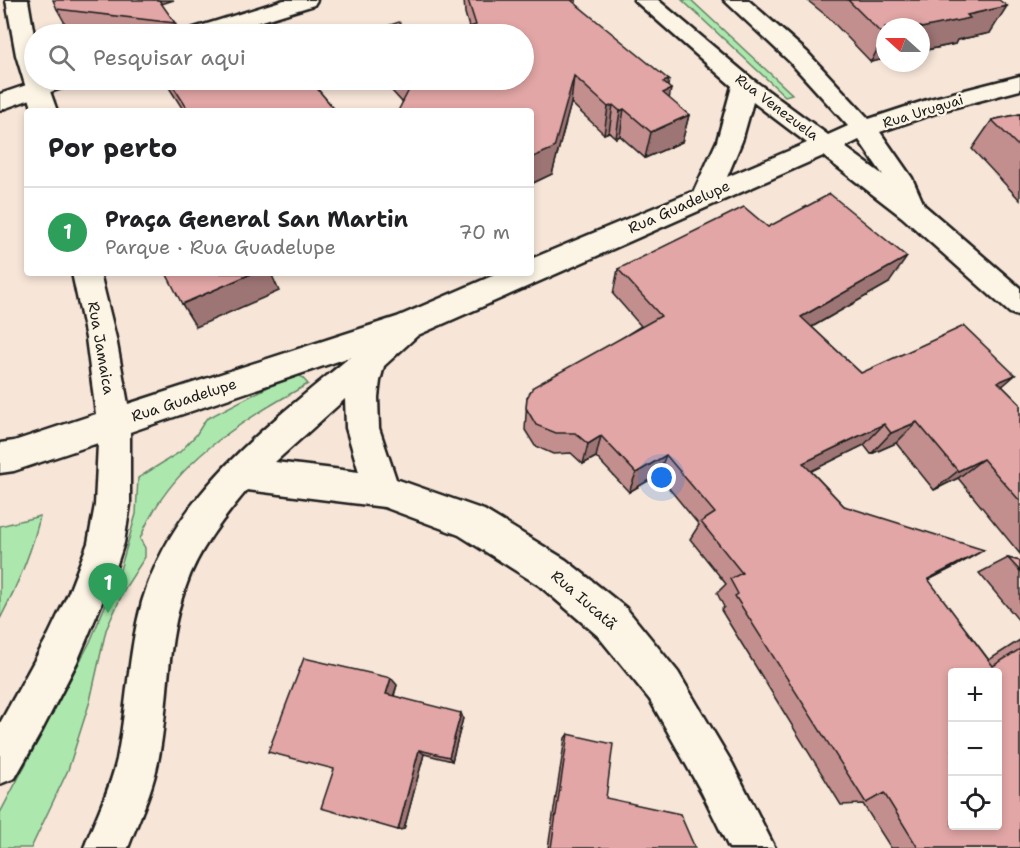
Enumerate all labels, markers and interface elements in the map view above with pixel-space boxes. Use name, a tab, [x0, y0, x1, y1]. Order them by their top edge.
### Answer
north arrow	[876, 18, 930, 72]
search box	[24, 24, 534, 90]
icon: search	[45, 41, 78, 74]
text: Pesquisar aqui	[93, 43, 246, 72]
street label: Rua Venezuela	[732, 70, 822, 144]
street label: Rua Uruguai	[881, 90, 965, 132]
text: Por perto	[48, 130, 177, 165]
street label: Rua Guadelupe	[625, 176, 733, 238]
text: Praça General San Martin	[105, 205, 408, 234]
text: 1	[63, 219, 72, 245]
text: 70 m	[458, 219, 510, 245]
text: Parque · Rua Guadelupe	[105, 234, 336, 260]
street label: Rua Jamaica	[83, 300, 119, 397]
street label: Rua Guadelupe	[129, 374, 239, 426]
your location	[647, 463, 676, 492]
pin: 1	[88, 564, 128, 613]
street label: Rua Iucatã	[547, 566, 622, 635]
map controls	[948, 668, 1002, 830]
button: +	[948, 668, 1002, 722]
button: −	[948, 722, 1002, 776]
button: locate	[948, 776, 1002, 830]

